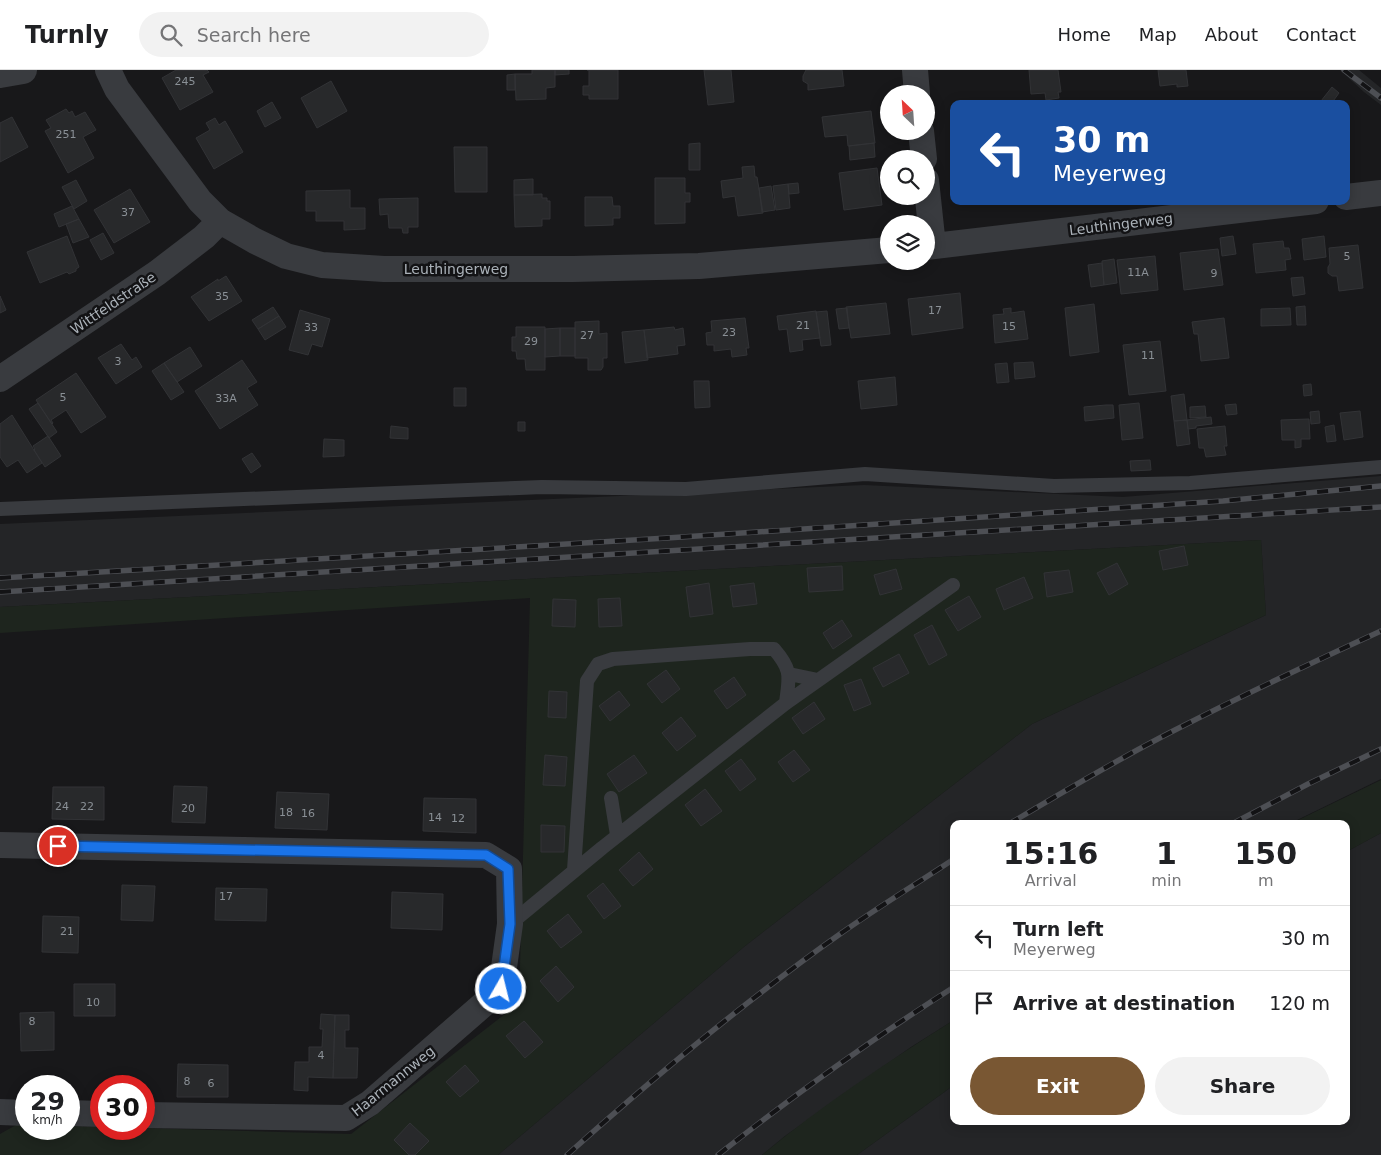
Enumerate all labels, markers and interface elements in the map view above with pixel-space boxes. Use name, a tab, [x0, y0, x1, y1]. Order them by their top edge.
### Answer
search box	[139, 12, 489, 57]
text: Turnly	[25, 21, 109, 49]
icon: search	[157, 21, 185, 49]
text: Search here	[197, 24, 311, 46]
text: Home	[1058, 24, 1111, 45]
text: Map	[1139, 24, 1177, 45]
text: About	[1205, 24, 1258, 45]
text: Contact	[1286, 24, 1356, 45]
house number: 245	[175, 75, 196, 88]
north arrow	[880, 85, 935, 140]
map controls	[880, 85, 935, 270]
icon: left	[970, 120, 1035, 185]
text: 30 m	[1053, 120, 1150, 160]
house number: 251	[56, 128, 77, 141]
button: search	[880, 150, 935, 205]
text: Meyerweg	[1053, 161, 1167, 186]
house number: 37	[121, 206, 135, 219]
street label: Leuthingerweg	[1068, 210, 1174, 238]
button: layers	[880, 215, 935, 270]
house number: 5	[1344, 250, 1351, 263]
street label: Leuthingerweg	[404, 261, 508, 277]
house number: 11A	[1127, 266, 1149, 279]
house number: 9	[1211, 267, 1218, 280]
street label: Wittfeldstraße	[67, 269, 159, 337]
house number: 35	[215, 290, 229, 303]
house number: 17	[928, 304, 942, 317]
house number: 21	[796, 319, 810, 332]
house number: 15	[1002, 320, 1016, 333]
house number: 33	[304, 321, 318, 334]
house number: 23	[722, 326, 736, 339]
house number: 27	[580, 329, 594, 342]
house number: 29	[524, 335, 538, 348]
house number: 11	[1141, 349, 1155, 362]
house number: 3	[115, 355, 122, 368]
house number: 5	[60, 391, 67, 404]
house number: 33A	[215, 392, 237, 405]
house number: 24	[55, 800, 69, 813]
house number: 22	[80, 800, 94, 813]
house number: 20	[181, 802, 195, 815]
house number: 18	[279, 806, 293, 819]
house number: 16	[301, 807, 315, 820]
house number: 14	[428, 811, 442, 824]
house number: 12	[451, 812, 465, 825]
pin	[37, 825, 79, 867]
icon: arrive	[44, 832, 72, 860]
text: 15:16	[1003, 836, 1098, 871]
text: 1	[1156, 836, 1177, 871]
text: 150	[1234, 836, 1297, 871]
text: Arrival	[1025, 871, 1077, 890]
text: min	[1151, 871, 1182, 890]
text: m	[1258, 871, 1274, 890]
house number: 17	[219, 890, 233, 903]
text: Turn left	[1013, 918, 1104, 940]
icon: left	[970, 924, 998, 952]
house number: 21	[60, 925, 74, 938]
text: 30 m	[1281, 927, 1330, 949]
text: Meyerweg	[1013, 940, 1096, 959]
position arrow	[474, 962, 526, 1014]
icon: arrive	[970, 989, 998, 1017]
text: Arrive at destination	[1013, 992, 1235, 1014]
text: 120 m	[1269, 992, 1330, 1014]
house number: 10	[86, 996, 100, 1009]
house number: 8	[29, 1015, 36, 1028]
street label: Haarmannweg	[348, 1043, 438, 1119]
house number: 4	[318, 1049, 325, 1062]
button: Exit	[970, 1057, 1145, 1115]
button: Share	[1155, 1057, 1330, 1115]
speed limit sign: 30	[90, 1075, 155, 1140]
house number: 8	[184, 1075, 191, 1088]
house number: 6	[208, 1077, 215, 1090]
text: 29	[30, 1087, 65, 1116]
text: km/h	[32, 1113, 63, 1127]

